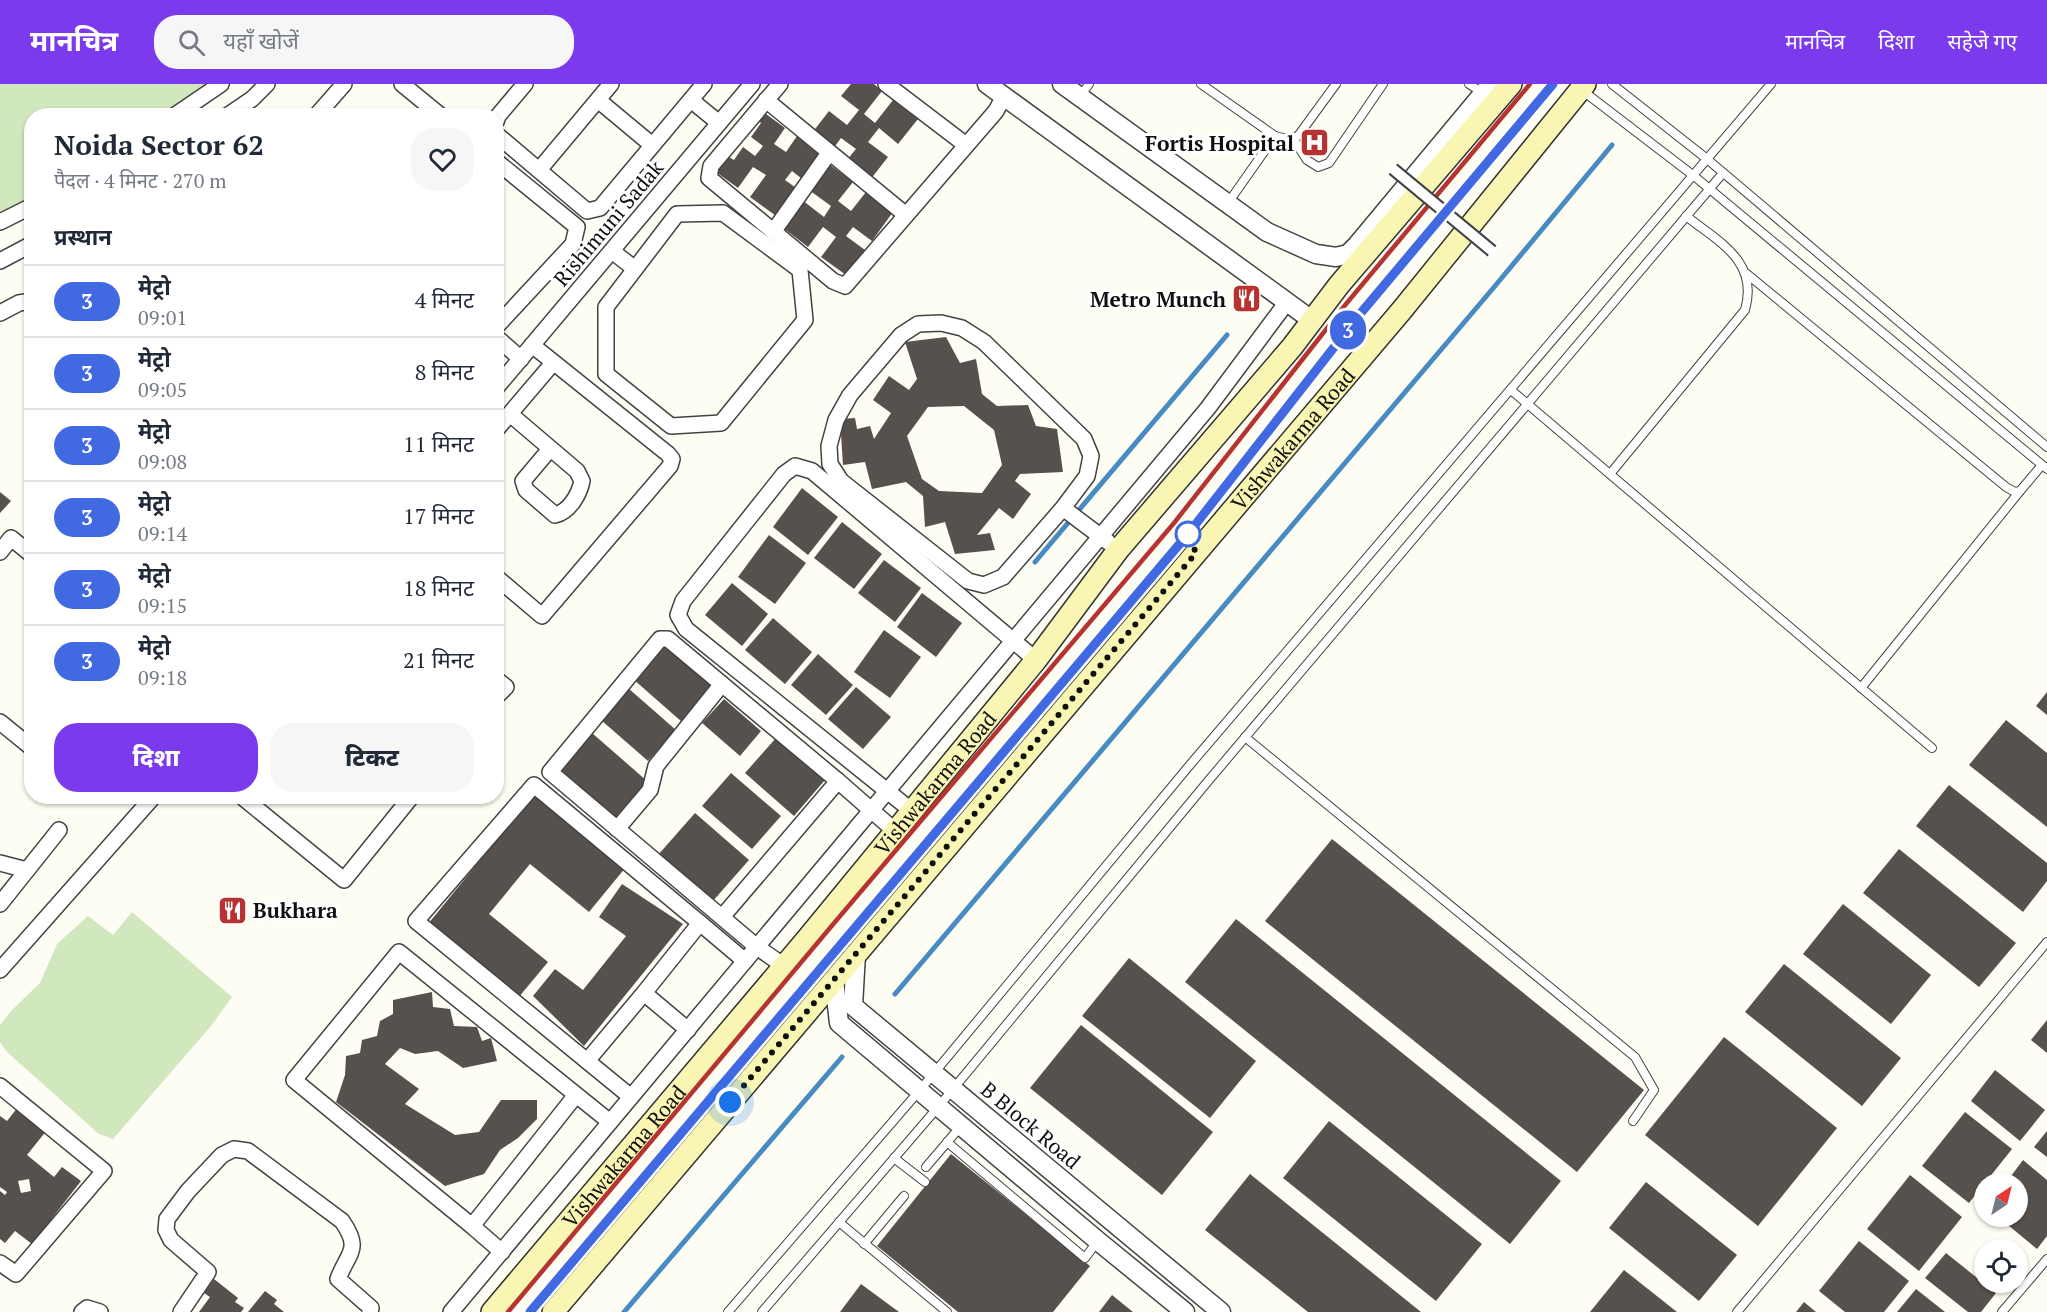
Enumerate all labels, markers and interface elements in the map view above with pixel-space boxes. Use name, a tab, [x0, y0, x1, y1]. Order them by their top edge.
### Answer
search box	[154, 15, 574, 69]
text: मानचित्र	[30, 22, 118, 59]
icon: search	[175, 26, 208, 59]
text: यहाँ खोजें	[223, 26, 299, 55]
text: मानचित्र	[1785, 27, 1845, 55]
text: दिशा	[1878, 27, 1915, 55]
text: सहेजे गए	[1948, 27, 2017, 55]
text: Noida Sector 62	[54, 126, 264, 163]
hospital icon: Fortis Hospital	[1299, 127, 1331, 159]
button: heart	[411, 128, 474, 191]
place label: Fortis Hospital	[1145, 129, 1294, 157]
street label: Rishimuni Sadak	[547, 154, 669, 292]
text: पैदल · 4 मिनट · 270 m	[54, 167, 227, 194]
text: प्रस्थान	[54, 222, 112, 251]
text: मेट्रो	[138, 272, 171, 301]
restaurant icon: Metro Munch	[1231, 283, 1263, 315]
text: 4 मिनट	[415, 285, 474, 314]
place label: Metro Munch	[1090, 285, 1227, 313]
text: 3	[81, 287, 93, 315]
text: 09:01	[138, 304, 187, 331]
line badge: 3	[1328, 310, 1368, 350]
text: 3	[1342, 316, 1354, 344]
text: मेट्रो	[138, 344, 171, 373]
text: 8 मिनट	[415, 357, 474, 386]
text: 3	[81, 359, 93, 387]
street label: Vishwakarma Road	[1224, 362, 1361, 516]
text: 09:05	[138, 376, 187, 403]
text: मेट्रो	[138, 416, 171, 445]
text: 11 मिनट	[403, 429, 474, 458]
text: 3	[81, 431, 93, 459]
text: 09:08	[138, 448, 187, 475]
text: मेट्रो	[138, 488, 171, 517]
text: 17 मिनट	[403, 501, 474, 530]
text: 3	[81, 503, 93, 531]
text: 09:14	[138, 520, 187, 547]
unlabelled marker	[1175, 521, 1201, 547]
text: मेट्रो	[138, 560, 171, 589]
text: 18 मिनट	[403, 573, 474, 602]
text: 3	[81, 575, 93, 603]
text: 09:15	[138, 592, 187, 619]
text: मेट्रो	[138, 632, 171, 661]
text: 21 मिनट	[403, 645, 474, 674]
text: 3	[81, 647, 93, 675]
text: 09:18	[138, 664, 187, 691]
street label: Vishwakarma Road	[868, 705, 1003, 861]
button: दिशा	[54, 723, 258, 792]
button: टिकट	[270, 723, 474, 792]
restaurant icon: Bukhara	[216, 894, 248, 926]
place label: Bukhara	[253, 896, 338, 924]
street label: B Block Road	[975, 1075, 1087, 1175]
street label: Vishwakarma Road	[555, 1079, 692, 1233]
your location	[715, 1087, 745, 1117]
north arrow	[1974, 1173, 2028, 1227]
map controls	[1974, 1173, 2028, 1293]
button: locate	[1974, 1239, 2028, 1293]

